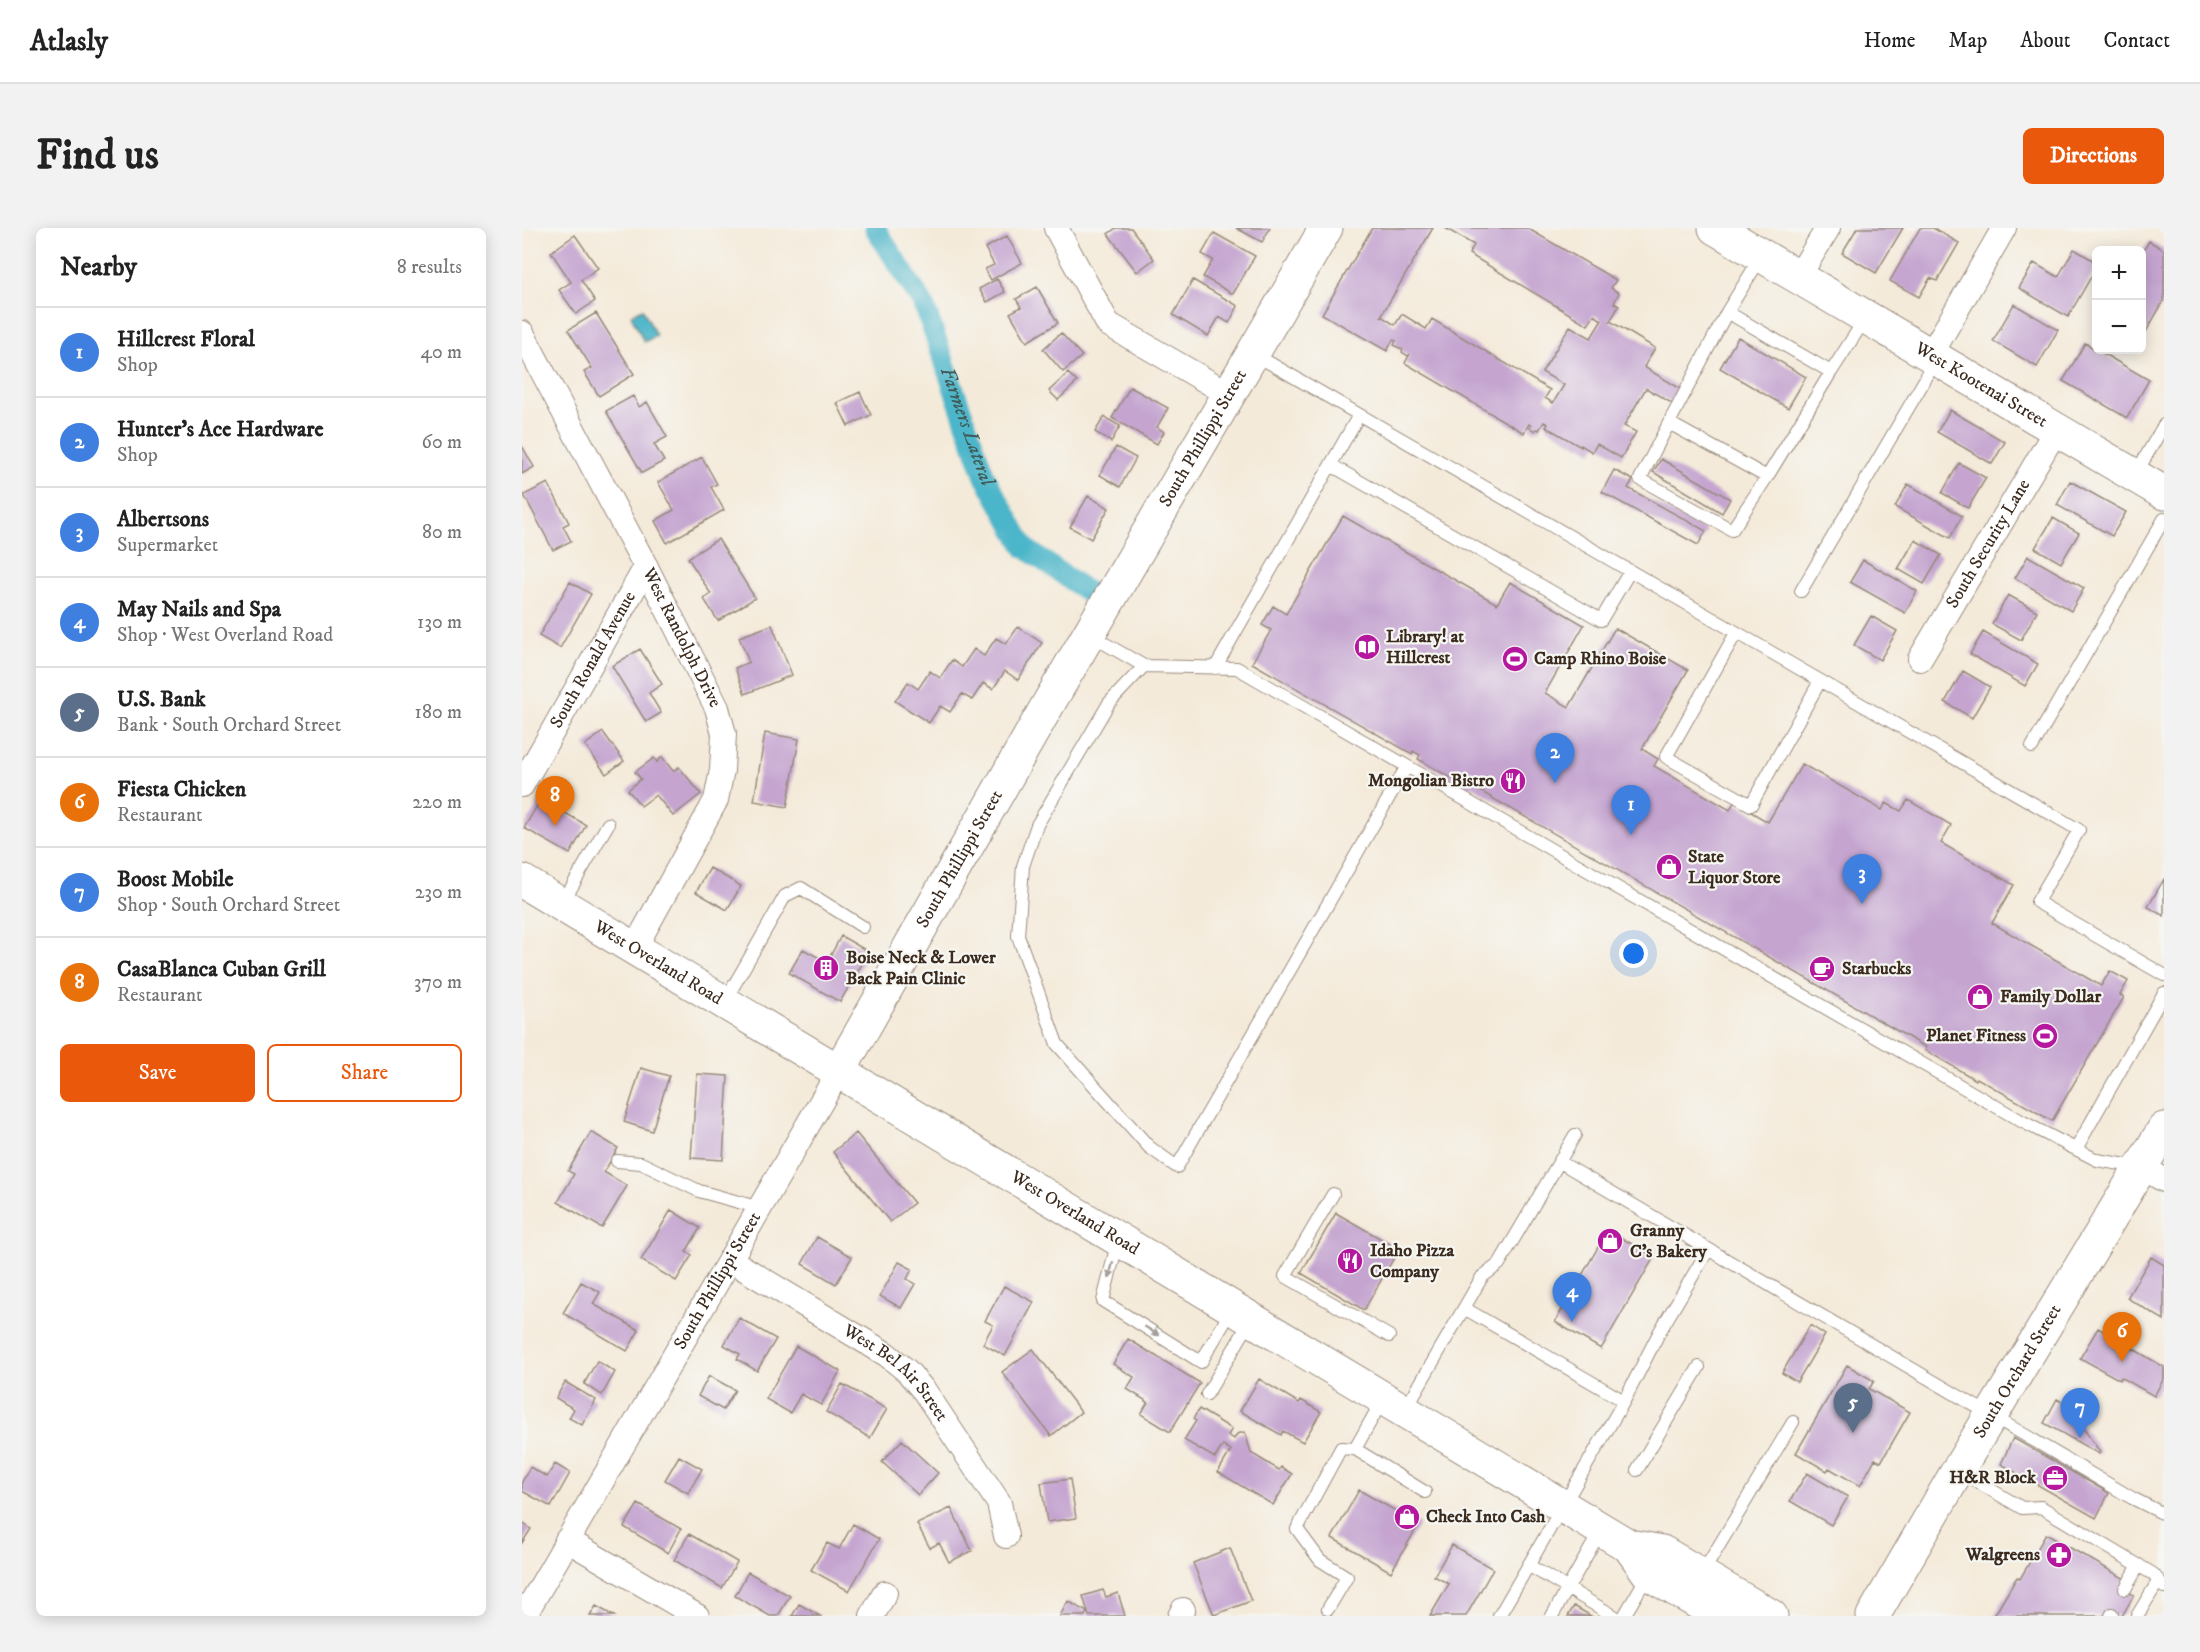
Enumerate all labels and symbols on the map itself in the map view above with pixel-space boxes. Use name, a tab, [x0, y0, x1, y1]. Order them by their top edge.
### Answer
street label: West Kootenai Street	[1910, 337, 2052, 433]
water label: Farmers Lateral	[934, 364, 1001, 492]
street label: South Phillippi Street	[1155, 366, 1252, 511]
street label: South Security Lane	[1942, 475, 2035, 612]
street label: West Randolph Drive	[637, 563, 726, 711]
street label: South Ronald Avenue	[546, 587, 641, 732]
place label: Library! at Hillcrest	[1386, 626, 1464, 669]
library icon: Library! at Hillcrest	[1352, 632, 1382, 662]
sports icon: Camp Rhino Boise	[1500, 644, 1530, 674]
place label: Camp Rhino Boise	[1534, 648, 1667, 670]
pin: 2	[1536, 734, 1574, 783]
restaurant icon: Mongolian Bistro	[1498, 766, 1528, 796]
place label: Mongolian Bistro	[1368, 770, 1494, 792]
pin: 8	[536, 776, 574, 826]
street label: South Phillippi Street	[912, 786, 1008, 932]
pin: 1	[1612, 786, 1650, 835]
place label: State Liquor Store	[1688, 846, 1781, 889]
shop icon: State Liquor Store	[1654, 852, 1684, 882]
pin: 3	[1842, 854, 1882, 904]
street label: West Overland Road	[589, 915, 727, 1010]
your location	[1619, 939, 1648, 968]
place label: Boise Neck & Lower Back Pain Clinic	[846, 947, 996, 990]
building icon: Boise Neck & Lower Back Pain Clinic	[811, 953, 841, 983]
cafe icon: Starbucks	[1807, 954, 1837, 984]
place label: Starbucks	[1842, 958, 1911, 980]
shop icon: Family Dollar	[1965, 982, 1995, 1012]
place label: Family Dollar	[2000, 986, 2101, 1008]
sports icon: Planet Fitness	[2030, 1021, 2060, 1051]
place label: Planet Fitness	[1926, 1025, 2026, 1047]
street label: West Overland Road	[1006, 1166, 1143, 1260]
street label: South Phillippi Street	[669, 1208, 766, 1354]
place label: Granny C's Bakery	[1630, 1220, 1707, 1263]
shop icon: Granny C's Bakery	[1595, 1226, 1625, 1256]
place label: Idaho Pizza Company	[1370, 1240, 1455, 1283]
restaurant icon: Idaho Pizza Company	[1335, 1246, 1365, 1276]
one-way arrow	[1105, 1261, 1115, 1279]
pin: 4	[1552, 1272, 1592, 1322]
street label: South Orchard Street	[1969, 1300, 2066, 1442]
pin: 6	[2102, 1312, 2142, 1362]
street label: West Bel Air Street	[838, 1319, 953, 1426]
one-way arrow	[1144, 1326, 1160, 1337]
pin: 5	[1834, 1384, 1872, 1433]
pin: 7	[2060, 1388, 2100, 1438]
office icon: H&R Block	[2040, 1463, 2070, 1493]
place label: H&R Block	[1949, 1467, 2037, 1489]
shop icon: Check Into Cash	[1392, 1502, 1422, 1532]
place label: Check Into Cash	[1426, 1506, 1546, 1528]
pharmacy icon: Walgreens	[2044, 1540, 2074, 1570]
place label: Walgreens	[1965, 1544, 2040, 1566]

